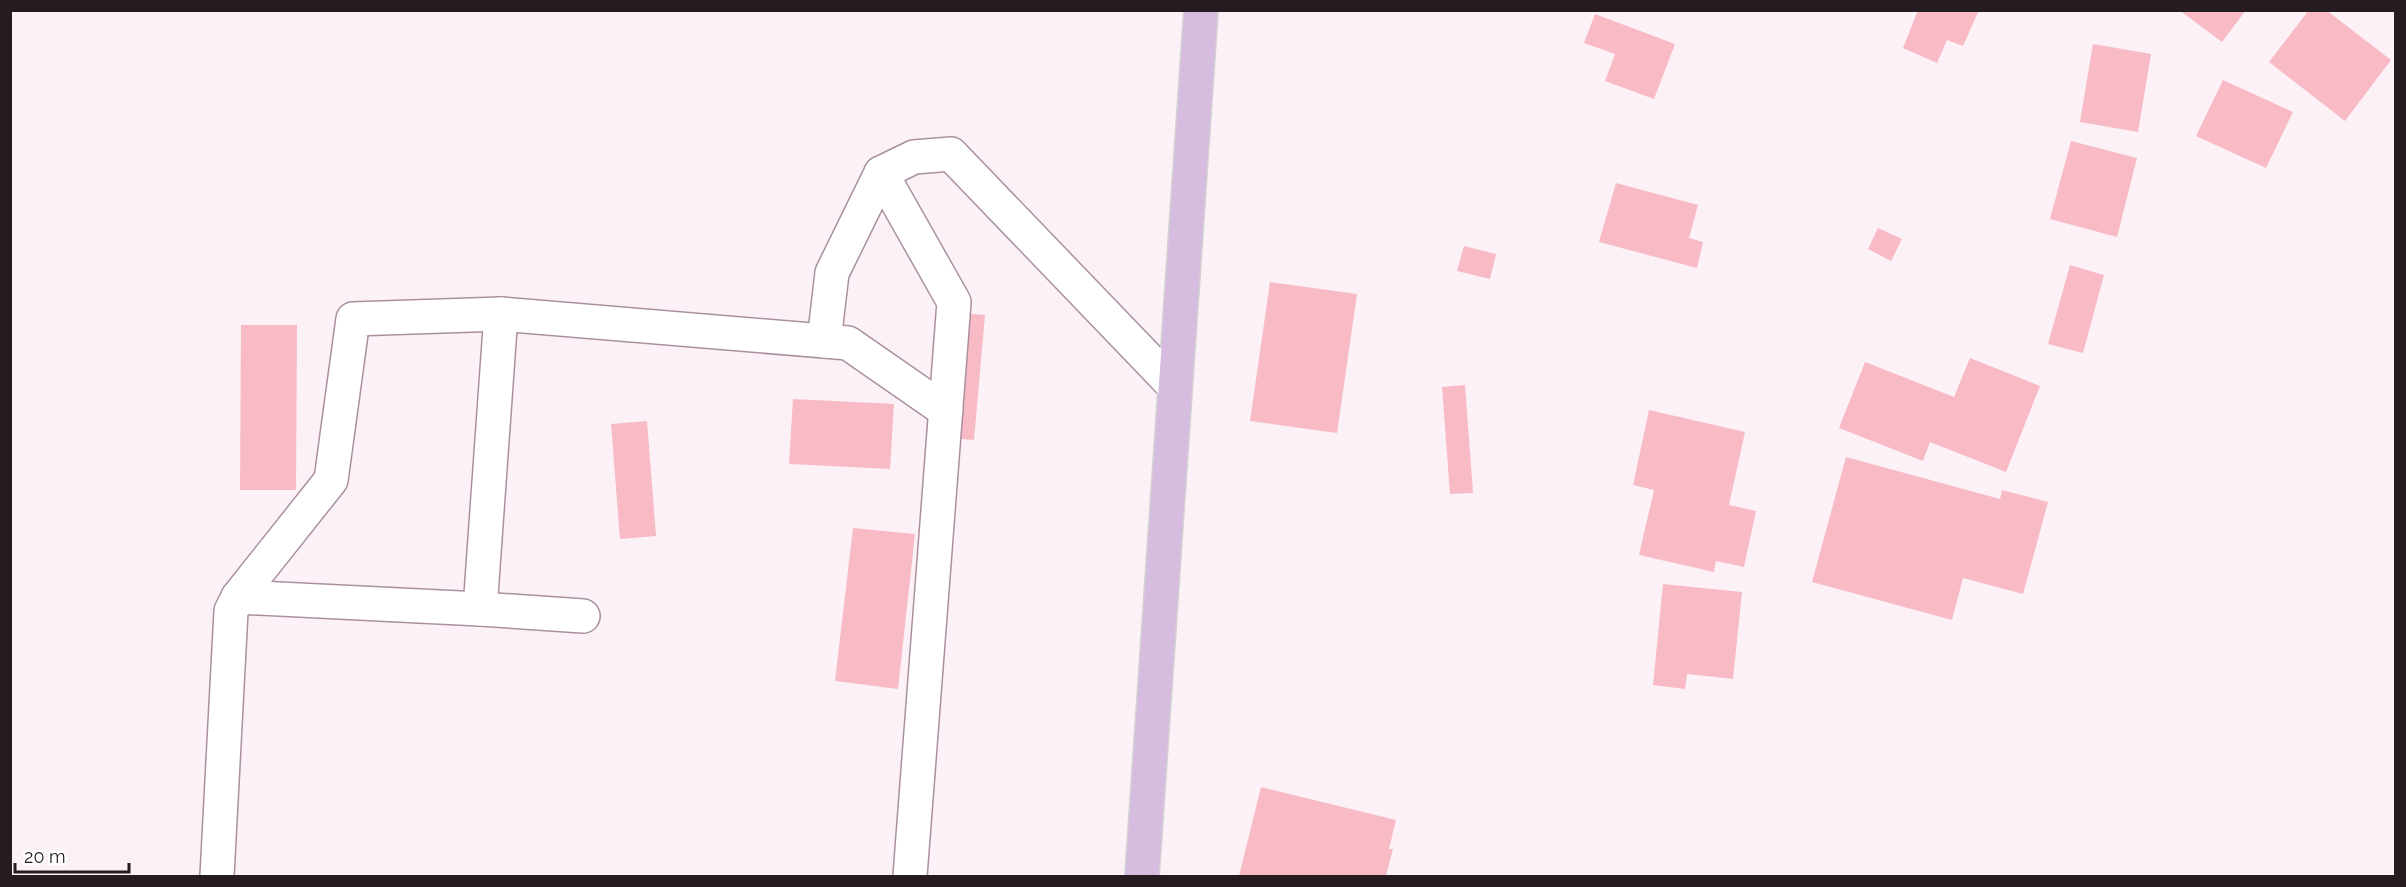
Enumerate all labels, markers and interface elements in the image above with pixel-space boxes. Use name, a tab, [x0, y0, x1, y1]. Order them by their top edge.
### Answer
scale bar	[15, 836, 129, 874]
text: 20 m	[24, 846, 66, 867]

